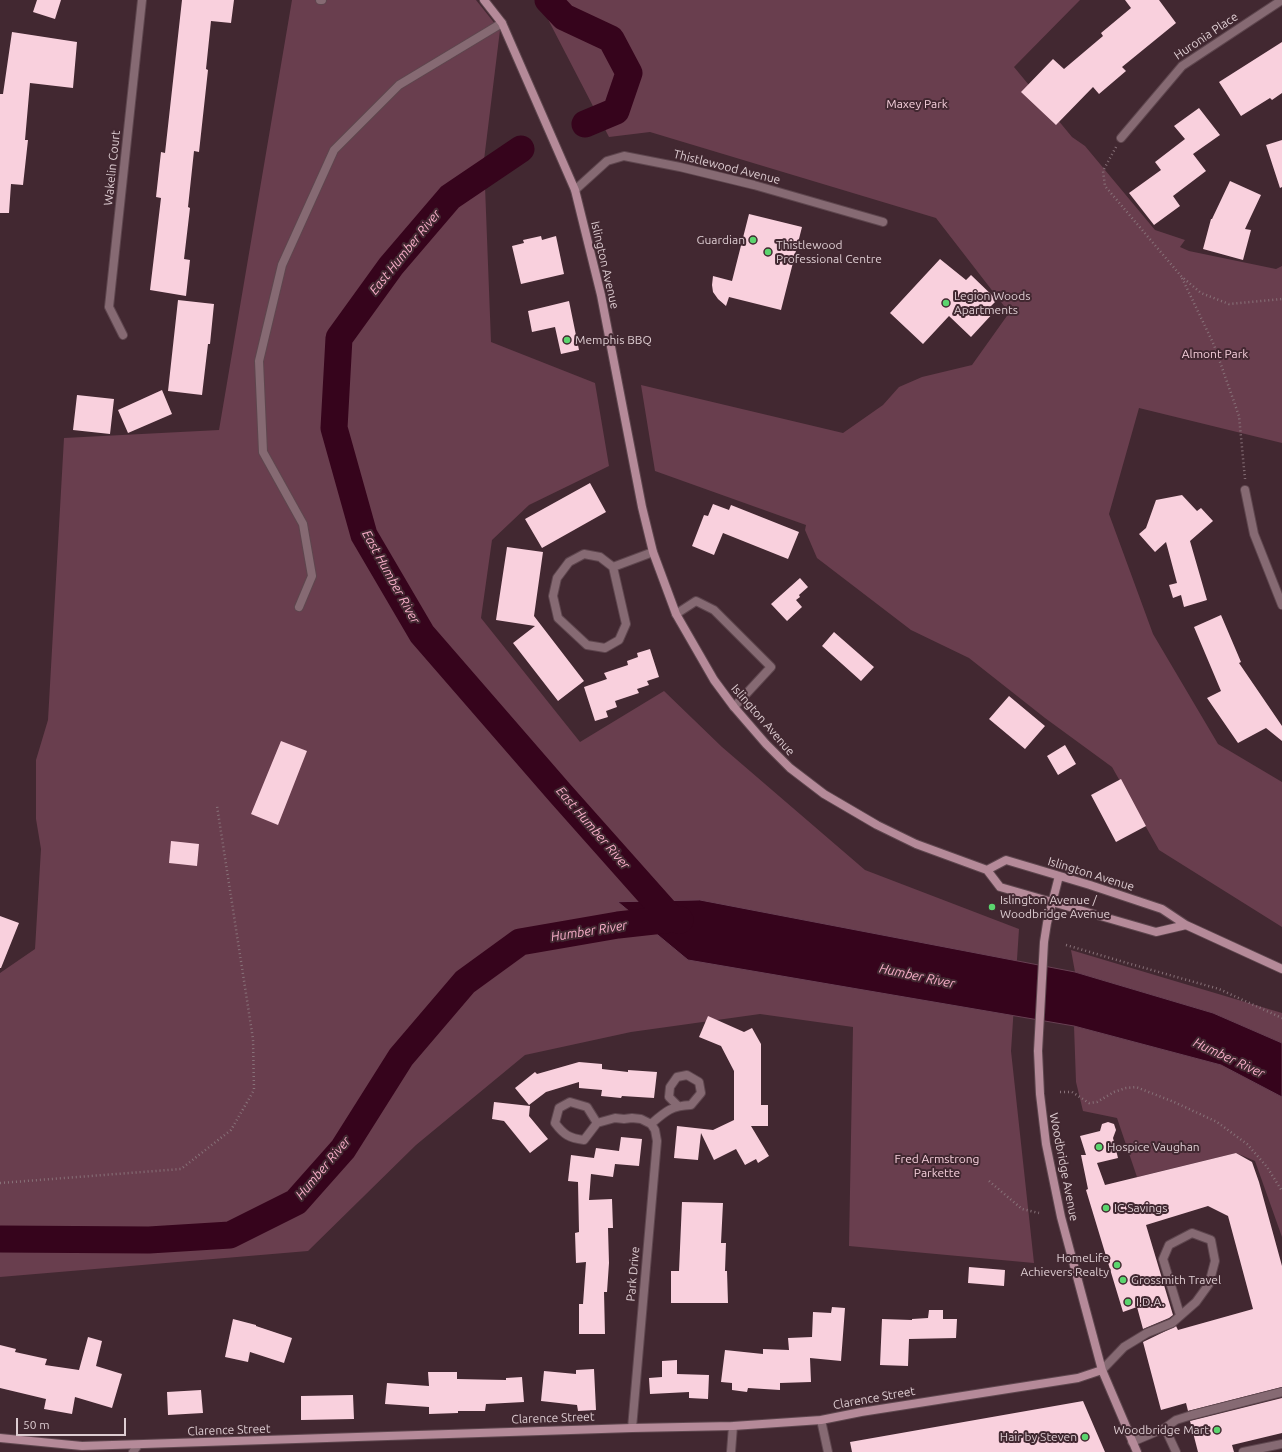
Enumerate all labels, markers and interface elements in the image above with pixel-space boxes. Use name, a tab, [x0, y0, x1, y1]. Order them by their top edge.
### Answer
street label: Huronia Place	[1171, 9, 1241, 63]
park label: Maxey Park	[886, 97, 948, 111]
street label: Wakelin Court	[101, 130, 123, 206]
street label: Thistlewood Avenue	[672, 147, 782, 187]
water label: East Humber River	[366, 206, 444, 298]
street label: Islington Avenue	[588, 220, 622, 310]
place label: Guardian	[697, 233, 745, 247]
marker: Guardian	[748, 235, 758, 245]
place label: Thistlewood Professional Centre	[776, 238, 882, 266]
marker: Thistlewood Professional Centre	[763, 247, 773, 257]
place label: Legion Woods Apartments	[954, 289, 1030, 317]
marker: Legion Woods Apartments	[941, 298, 951, 308]
place label: Memphis BBQ	[575, 333, 652, 347]
marker: Memphis BBQ	[562, 335, 572, 345]
park label: Almont Park	[1182, 347, 1248, 361]
water label: East Humber River	[359, 527, 423, 627]
street label: Islington Avenue	[728, 681, 798, 759]
water label: East Humber River	[553, 783, 633, 873]
street label: Islington Avenue	[1046, 854, 1136, 894]
place label: Islington Avenue / Woodbridge Avenue	[1000, 893, 1110, 921]
marker: Islington Avenue / Woodbridge Avenue	[987, 902, 997, 912]
water label: Humber River	[550, 917, 628, 945]
water label: Humber River	[878, 960, 956, 992]
water label: Humber River	[1191, 1035, 1267, 1081]
street label: Woodbridge Avenue	[1046, 1112, 1082, 1222]
water label: Humber River	[292, 1133, 354, 1203]
place label: Hospice Vaughan	[1107, 1140, 1200, 1154]
marker: Hospice Vaughan	[1094, 1142, 1104, 1152]
park label: Fred Armstrong Parkette	[895, 1152, 979, 1180]
place label: IC Savings	[1114, 1201, 1167, 1215]
marker: IC Savings	[1101, 1203, 1111, 1213]
street label: Park Drive	[623, 1246, 643, 1302]
place label: HomeLife Achievers Realty	[1020, 1251, 1109, 1279]
marker: HomeLife Achievers Realty	[1112, 1260, 1122, 1270]
place label: Grossmith Travel	[1131, 1273, 1221, 1287]
marker: Grossmith Travel	[1118, 1275, 1128, 1285]
place label: I.D.A.	[1136, 1295, 1165, 1309]
marker: I.D.A.	[1123, 1297, 1133, 1307]
street label: Clarence Street	[832, 1384, 916, 1412]
street label: Clarence Street	[511, 1409, 595, 1427]
scale bar	[18, 1410, 128, 1436]
text: 50 m	[23, 1418, 50, 1431]
street label: Clarence Street	[187, 1421, 271, 1439]
place label: Woodbridge Mart	[1113, 1423, 1209, 1437]
marker: Woodbridge Mart	[1212, 1425, 1222, 1435]
place label: Hair by Steven	[1000, 1430, 1077, 1444]
marker: Hair by Steven	[1080, 1432, 1090, 1442]

